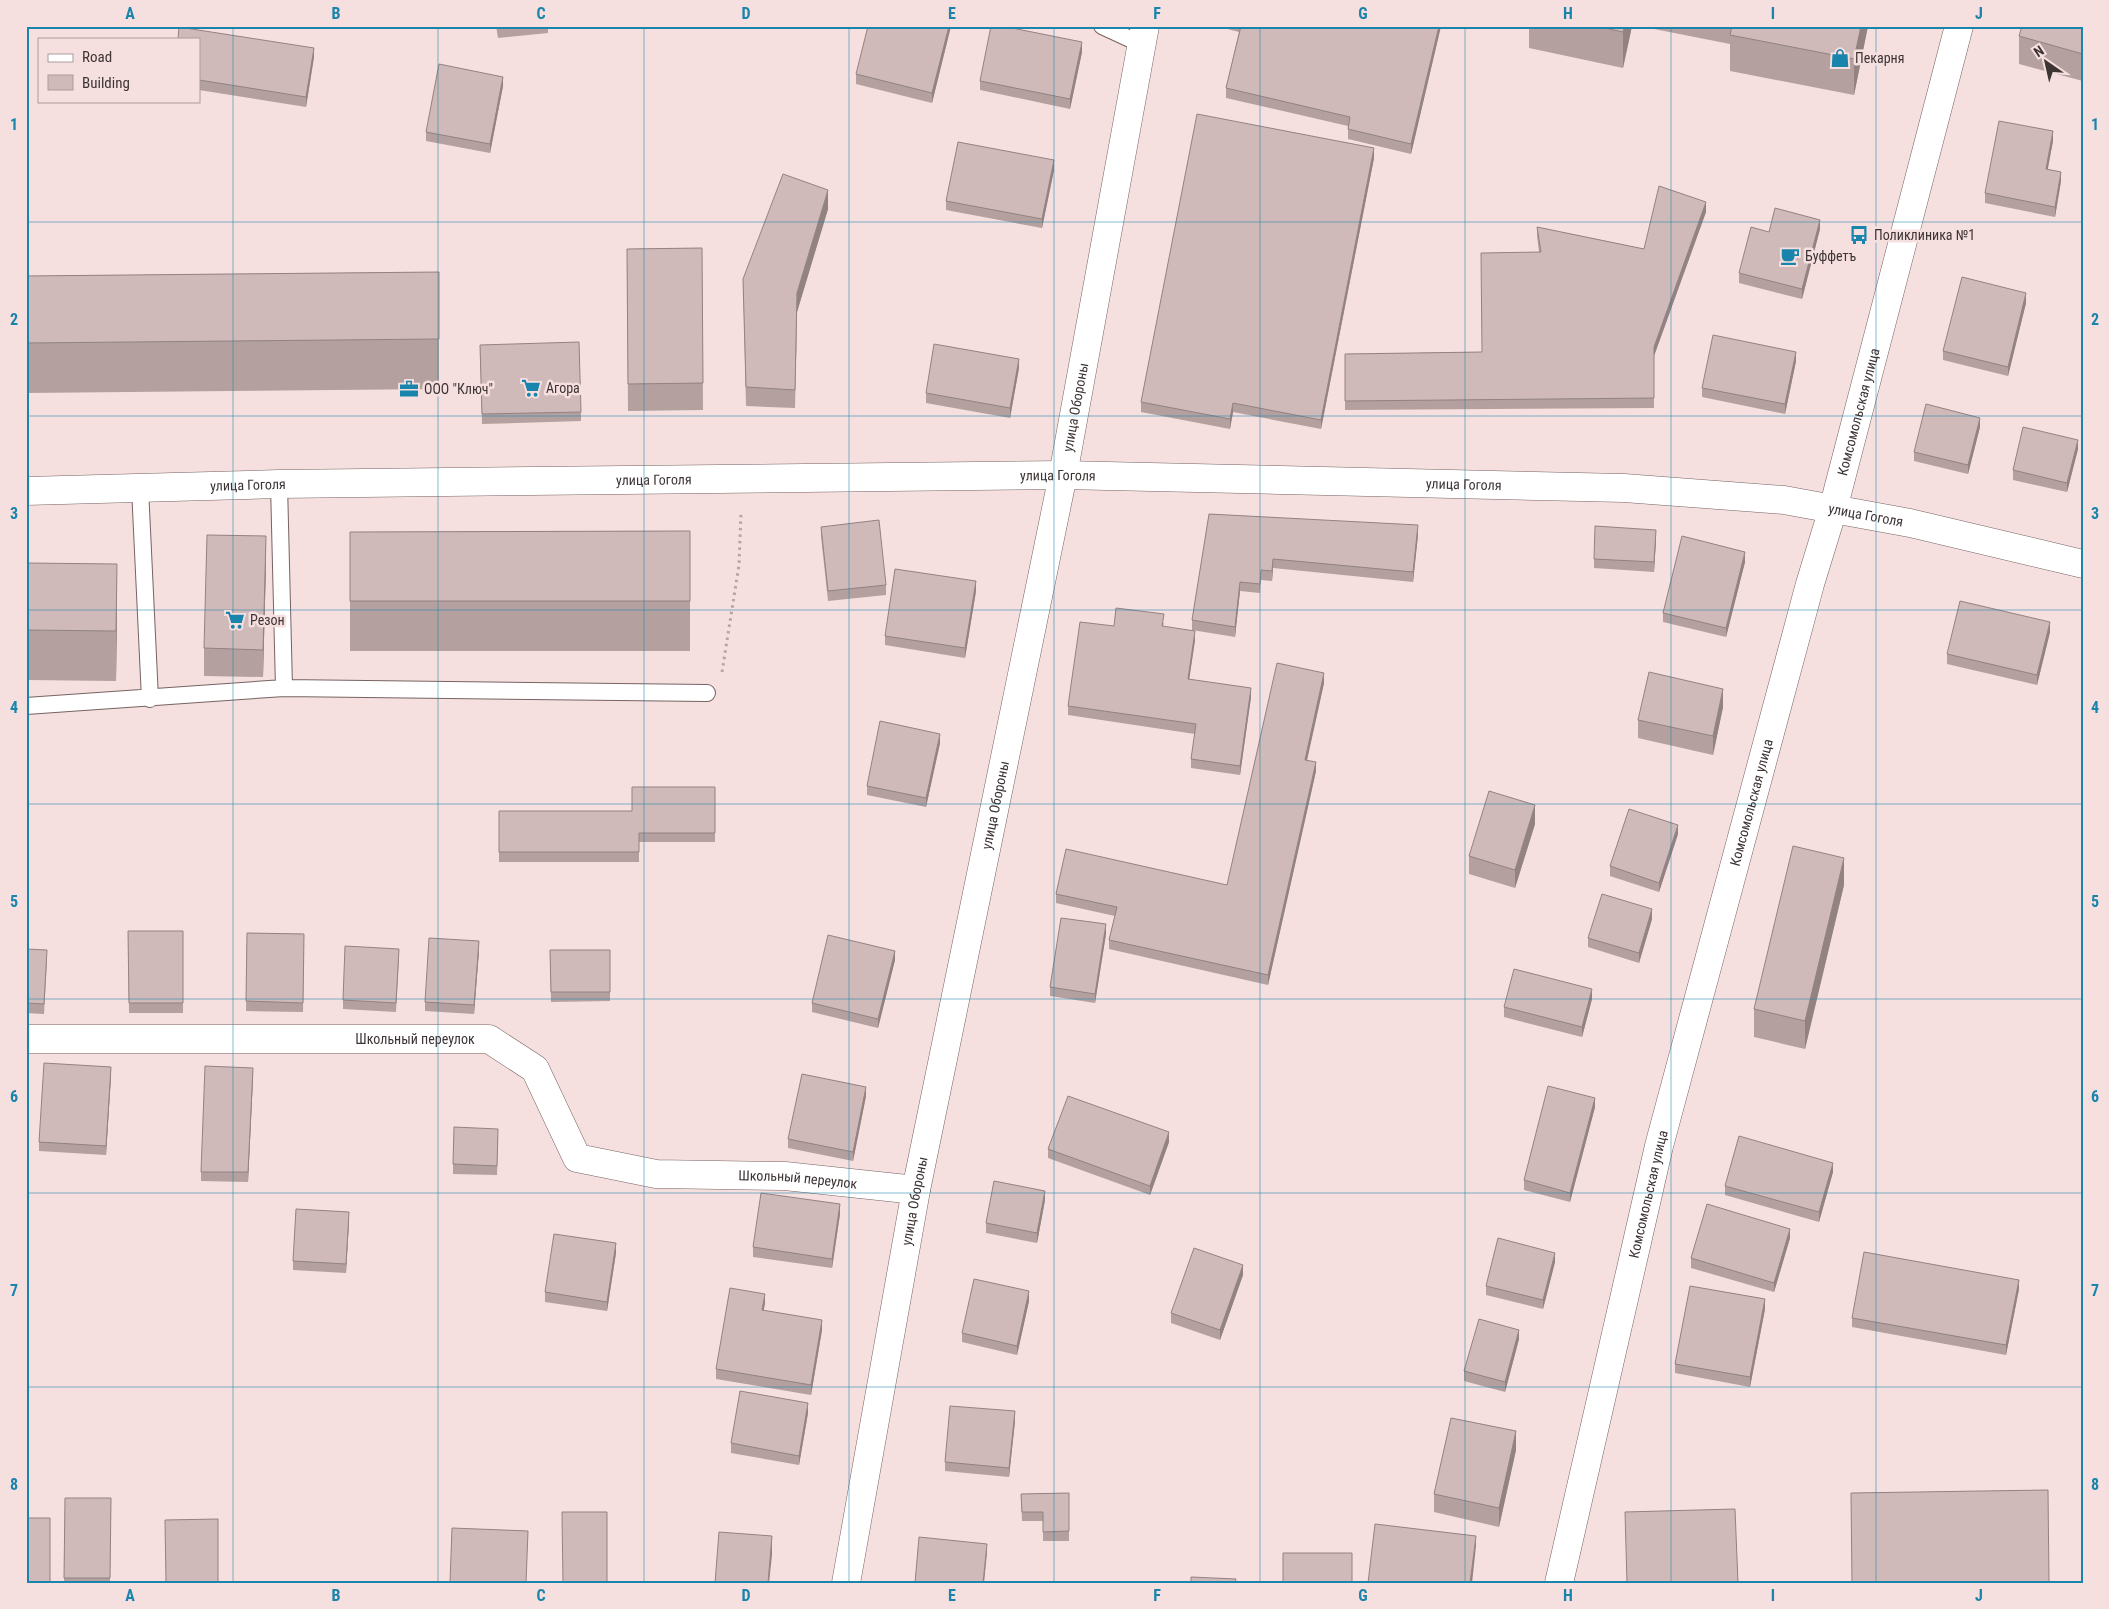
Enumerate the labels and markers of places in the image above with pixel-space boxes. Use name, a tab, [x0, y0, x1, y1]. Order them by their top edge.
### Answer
shop icon: Пекарня	[1829, 47, 1851, 69]
place label: Пекарня	[1855, 50, 1904, 66]
bus stop icon: Поликлиника №1	[1848, 224, 1870, 246]
place label: Поликлиника №1	[1874, 227, 1975, 243]
cafe icon: Буффетъ	[1779, 245, 1801, 267]
place label: Буффетъ	[1805, 248, 1856, 264]
supermarket icon: Агора	[520, 377, 542, 399]
office icon: ООО "Ключ"	[398, 378, 420, 400]
place label: Агора	[546, 380, 580, 396]
place label: ООО "Ключ"	[424, 381, 493, 397]
supermarket icon: Резон	[224, 609, 246, 631]
place label: Резон	[250, 612, 285, 628]

